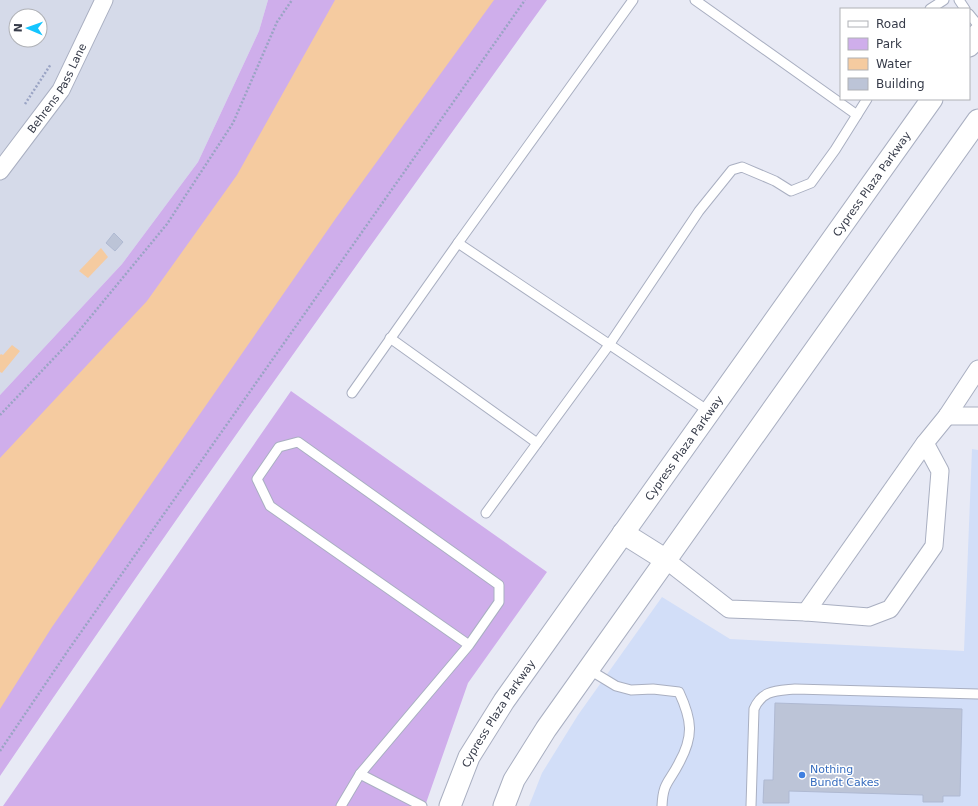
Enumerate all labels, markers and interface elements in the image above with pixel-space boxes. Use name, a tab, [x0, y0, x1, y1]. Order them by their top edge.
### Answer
north arrow	[8, 8, 48, 48]
legend	[840, 8, 970, 100]
text: Road	[876, 17, 906, 31]
text: N	[12, 23, 25, 33]
text: Park	[876, 37, 902, 51]
street label: Behrens Pass Lane	[25, 41, 89, 135]
text: Water	[876, 57, 912, 71]
text: Building	[876, 77, 925, 91]
street label: Cypress Plaza Parkway	[830, 129, 914, 239]
street label: Cypress Plaza Parkway	[642, 393, 726, 503]
street label: Cypress Plaza Parkway	[459, 657, 538, 769]
place label: Nothing Bundt Cakes	[810, 763, 879, 789]
marker: Nothing Bundt Cakes	[797, 770, 807, 780]

